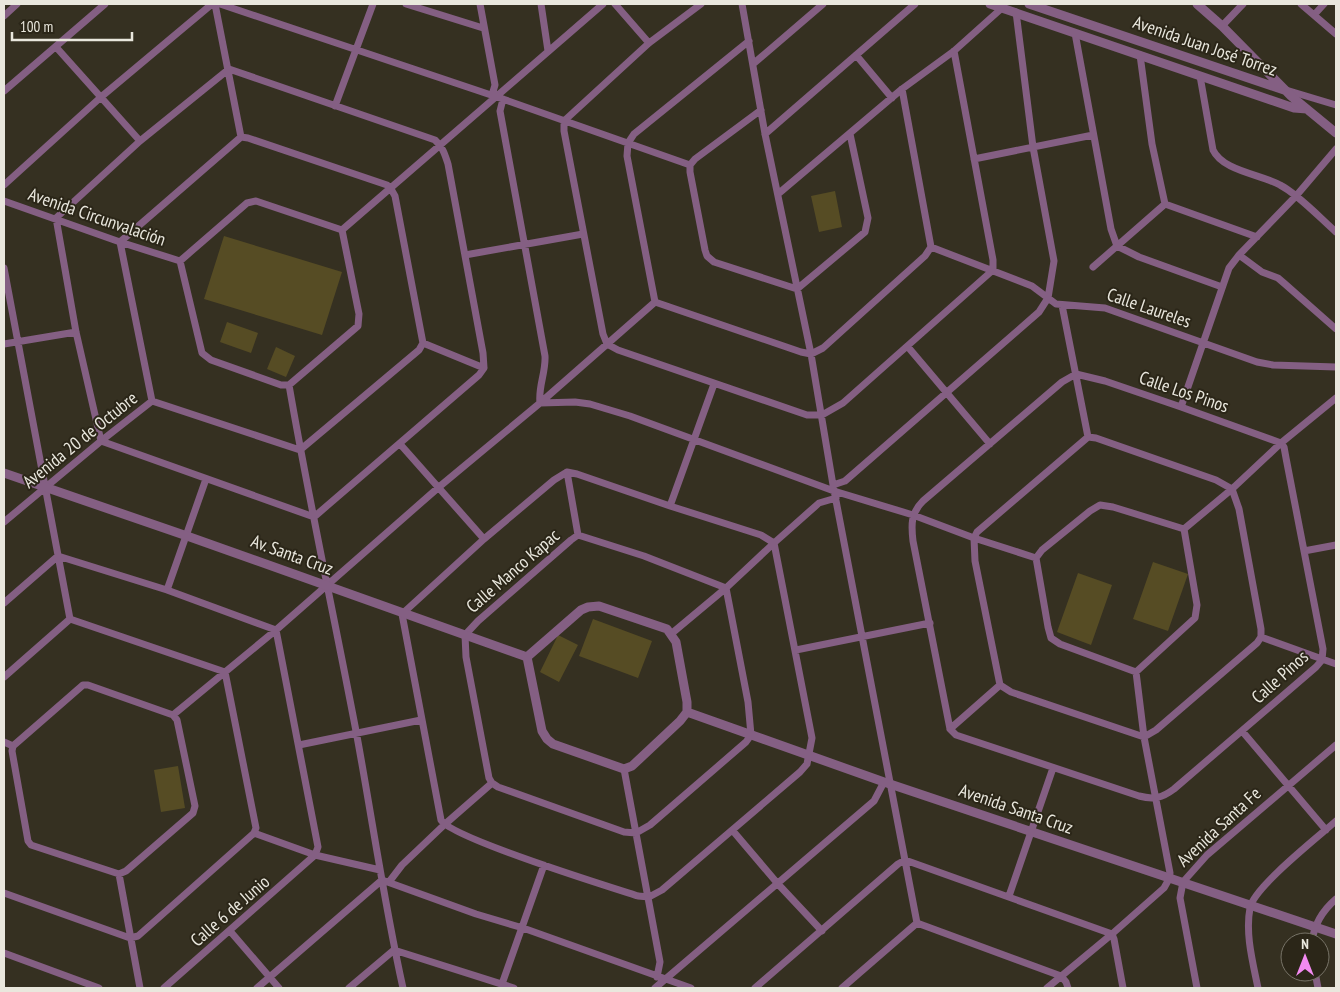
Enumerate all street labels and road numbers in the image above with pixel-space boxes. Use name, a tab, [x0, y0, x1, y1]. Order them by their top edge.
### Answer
street label: Avenida Juan José Torrez	[1130, 10, 1280, 81]
street label: Avenida Circunvalación	[25, 182, 169, 251]
street label: Calle Laureles	[1104, 282, 1194, 333]
street label: Calle Los Pinos	[1136, 366, 1232, 418]
street label: Avenida 20 de Octubre	[18, 386, 142, 493]
street label: Calle Manco Kapac	[461, 523, 565, 617]
street label: Av. Santa Cruz	[248, 529, 336, 580]
street label: Calle Pinos	[1246, 645, 1313, 708]
street label: Avenida Santa Cruz	[956, 778, 1076, 839]
street label: Avenida Santa Fe	[1172, 782, 1265, 871]
street label: Calle 6 de Junio	[185, 870, 274, 951]

